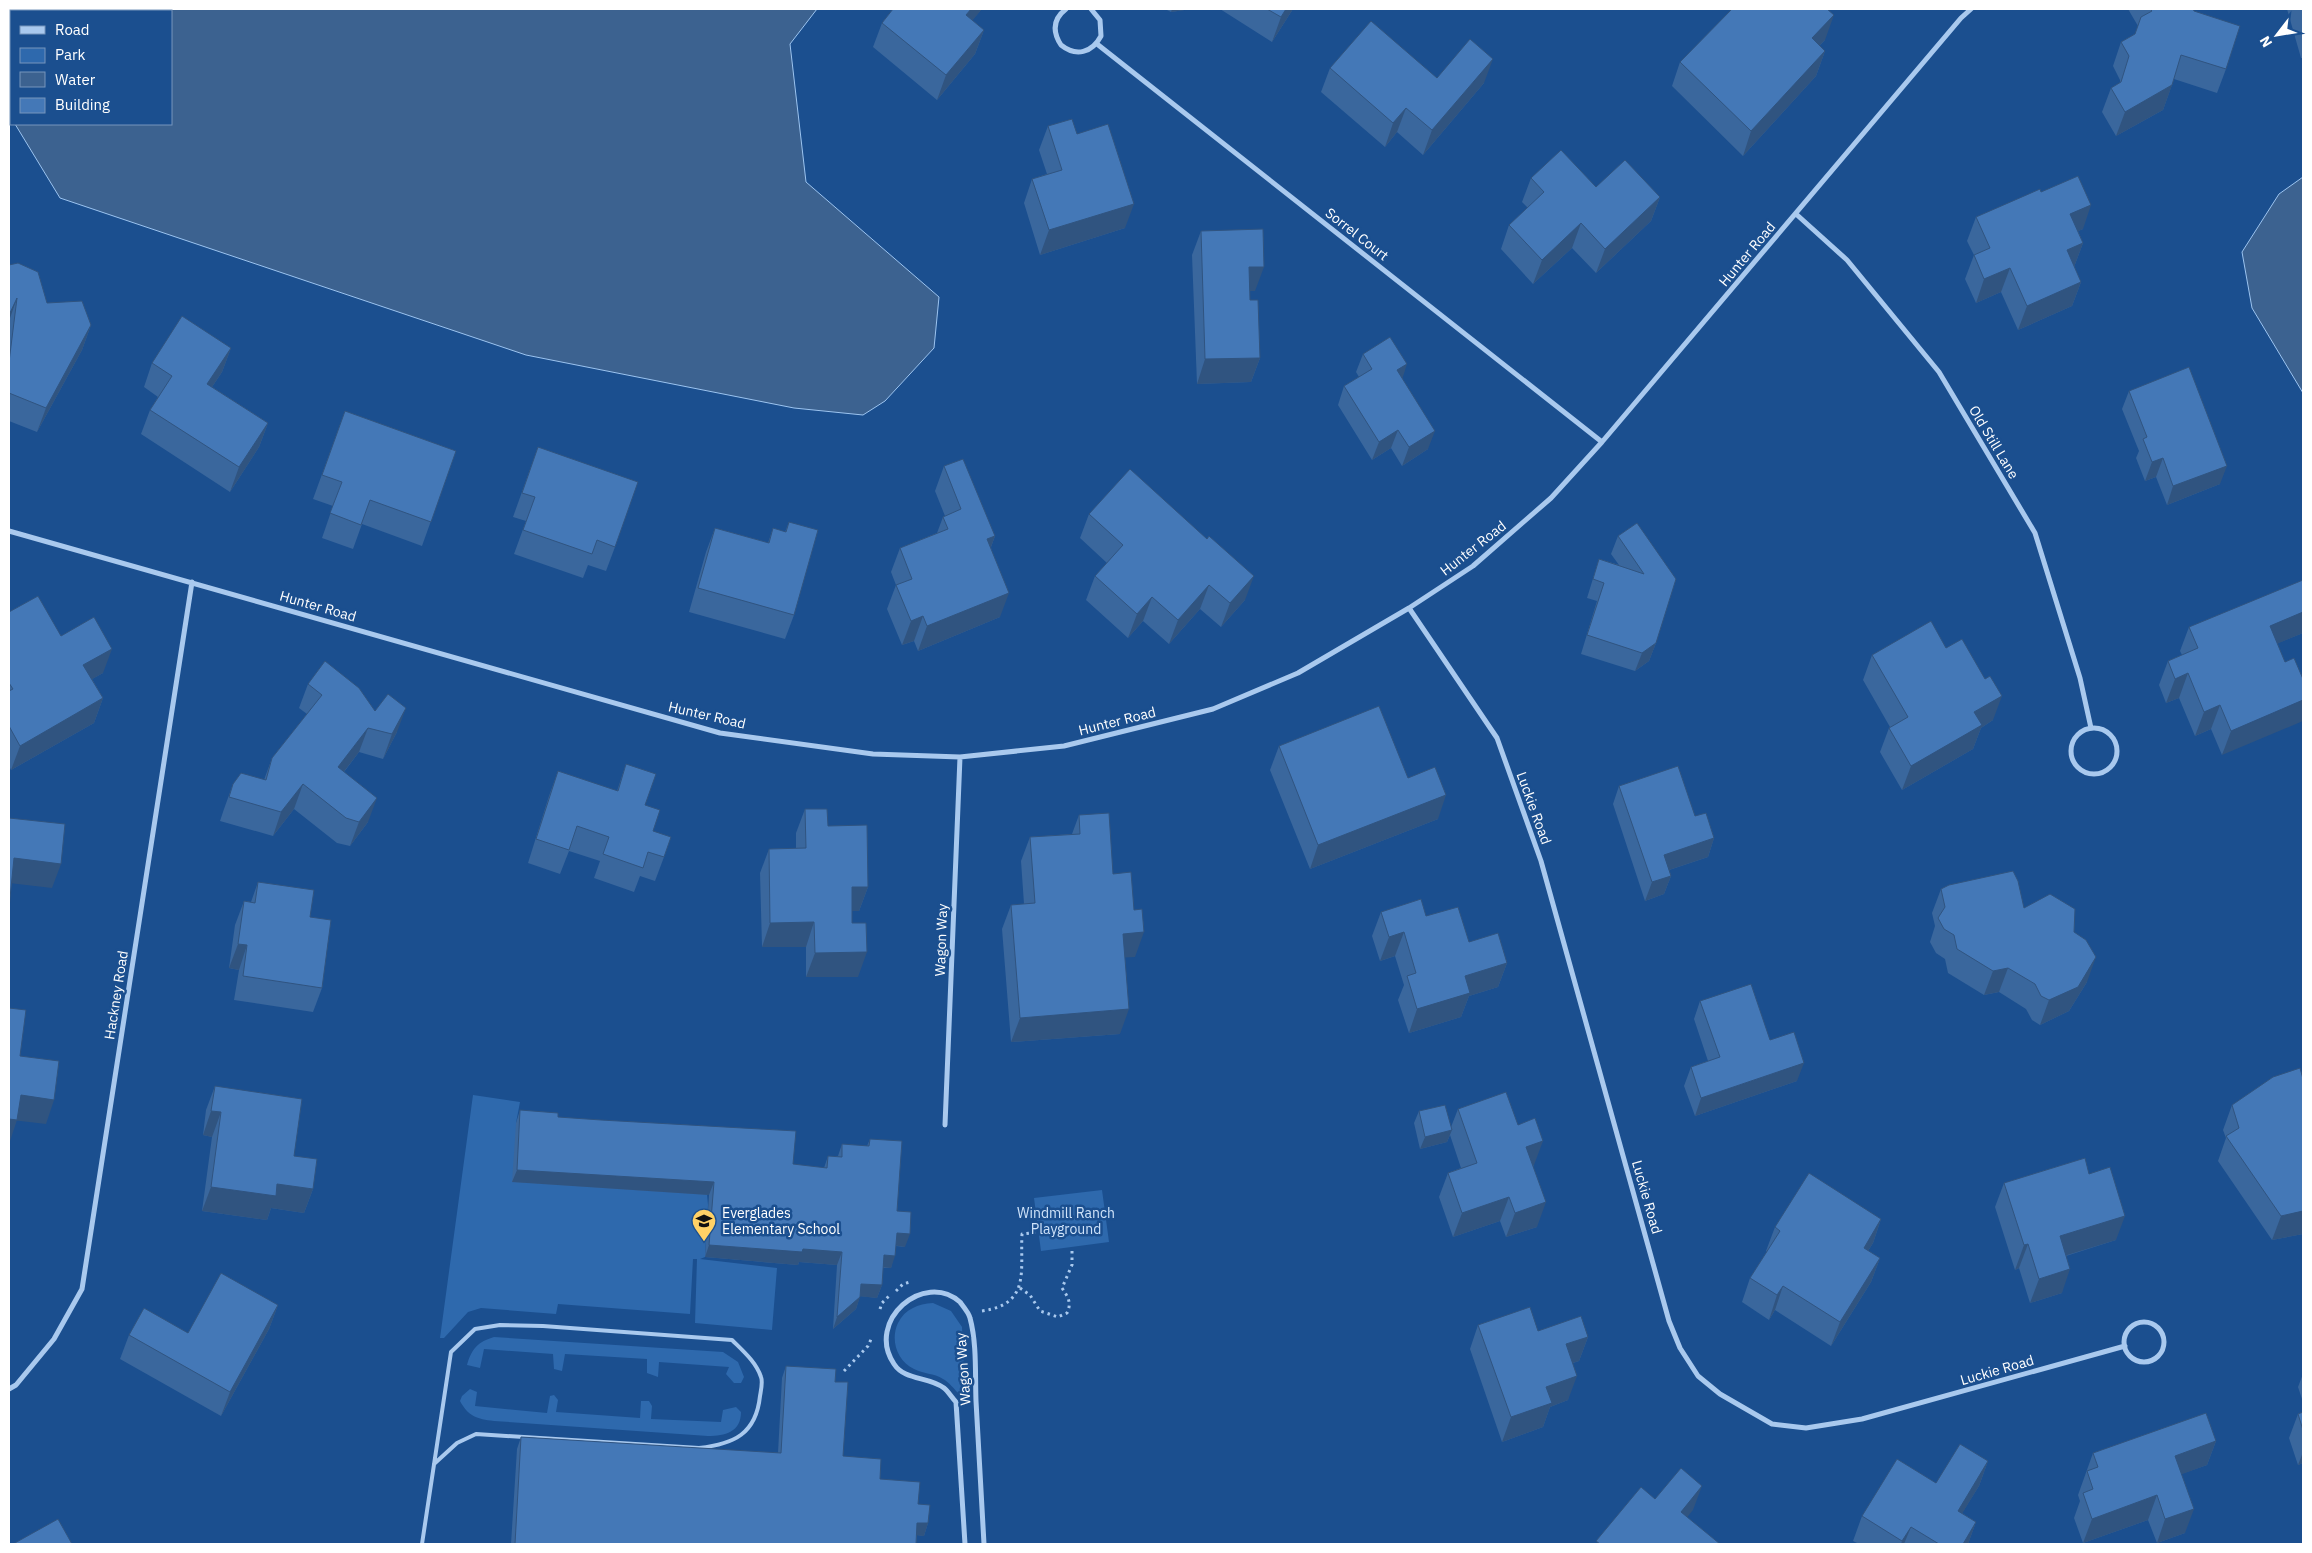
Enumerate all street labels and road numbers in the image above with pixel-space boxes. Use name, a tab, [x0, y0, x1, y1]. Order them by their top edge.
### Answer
street label: Sorrel Court	[1322, 204, 1392, 264]
street label: Hunter Road	[1715, 218, 1779, 290]
street label: Old Still Lane	[1965, 402, 2023, 482]
street label: Hunter Road	[1436, 517, 1510, 579]
street label: Hunter Road	[278, 586, 358, 626]
street label: Hunter Road	[666, 697, 748, 733]
street label: Hunter Road	[1077, 703, 1157, 739]
street label: Luckie Road	[1513, 769, 1555, 847]
street label: Wagon Way	[931, 903, 951, 977]
street label: Hackney Road	[100, 949, 132, 1041]
street label: Luckie Road	[1628, 1158, 1666, 1236]
street label: Wagon Way	[951, 1332, 975, 1406]
street label: Luckie Road	[1958, 1351, 2036, 1389]

